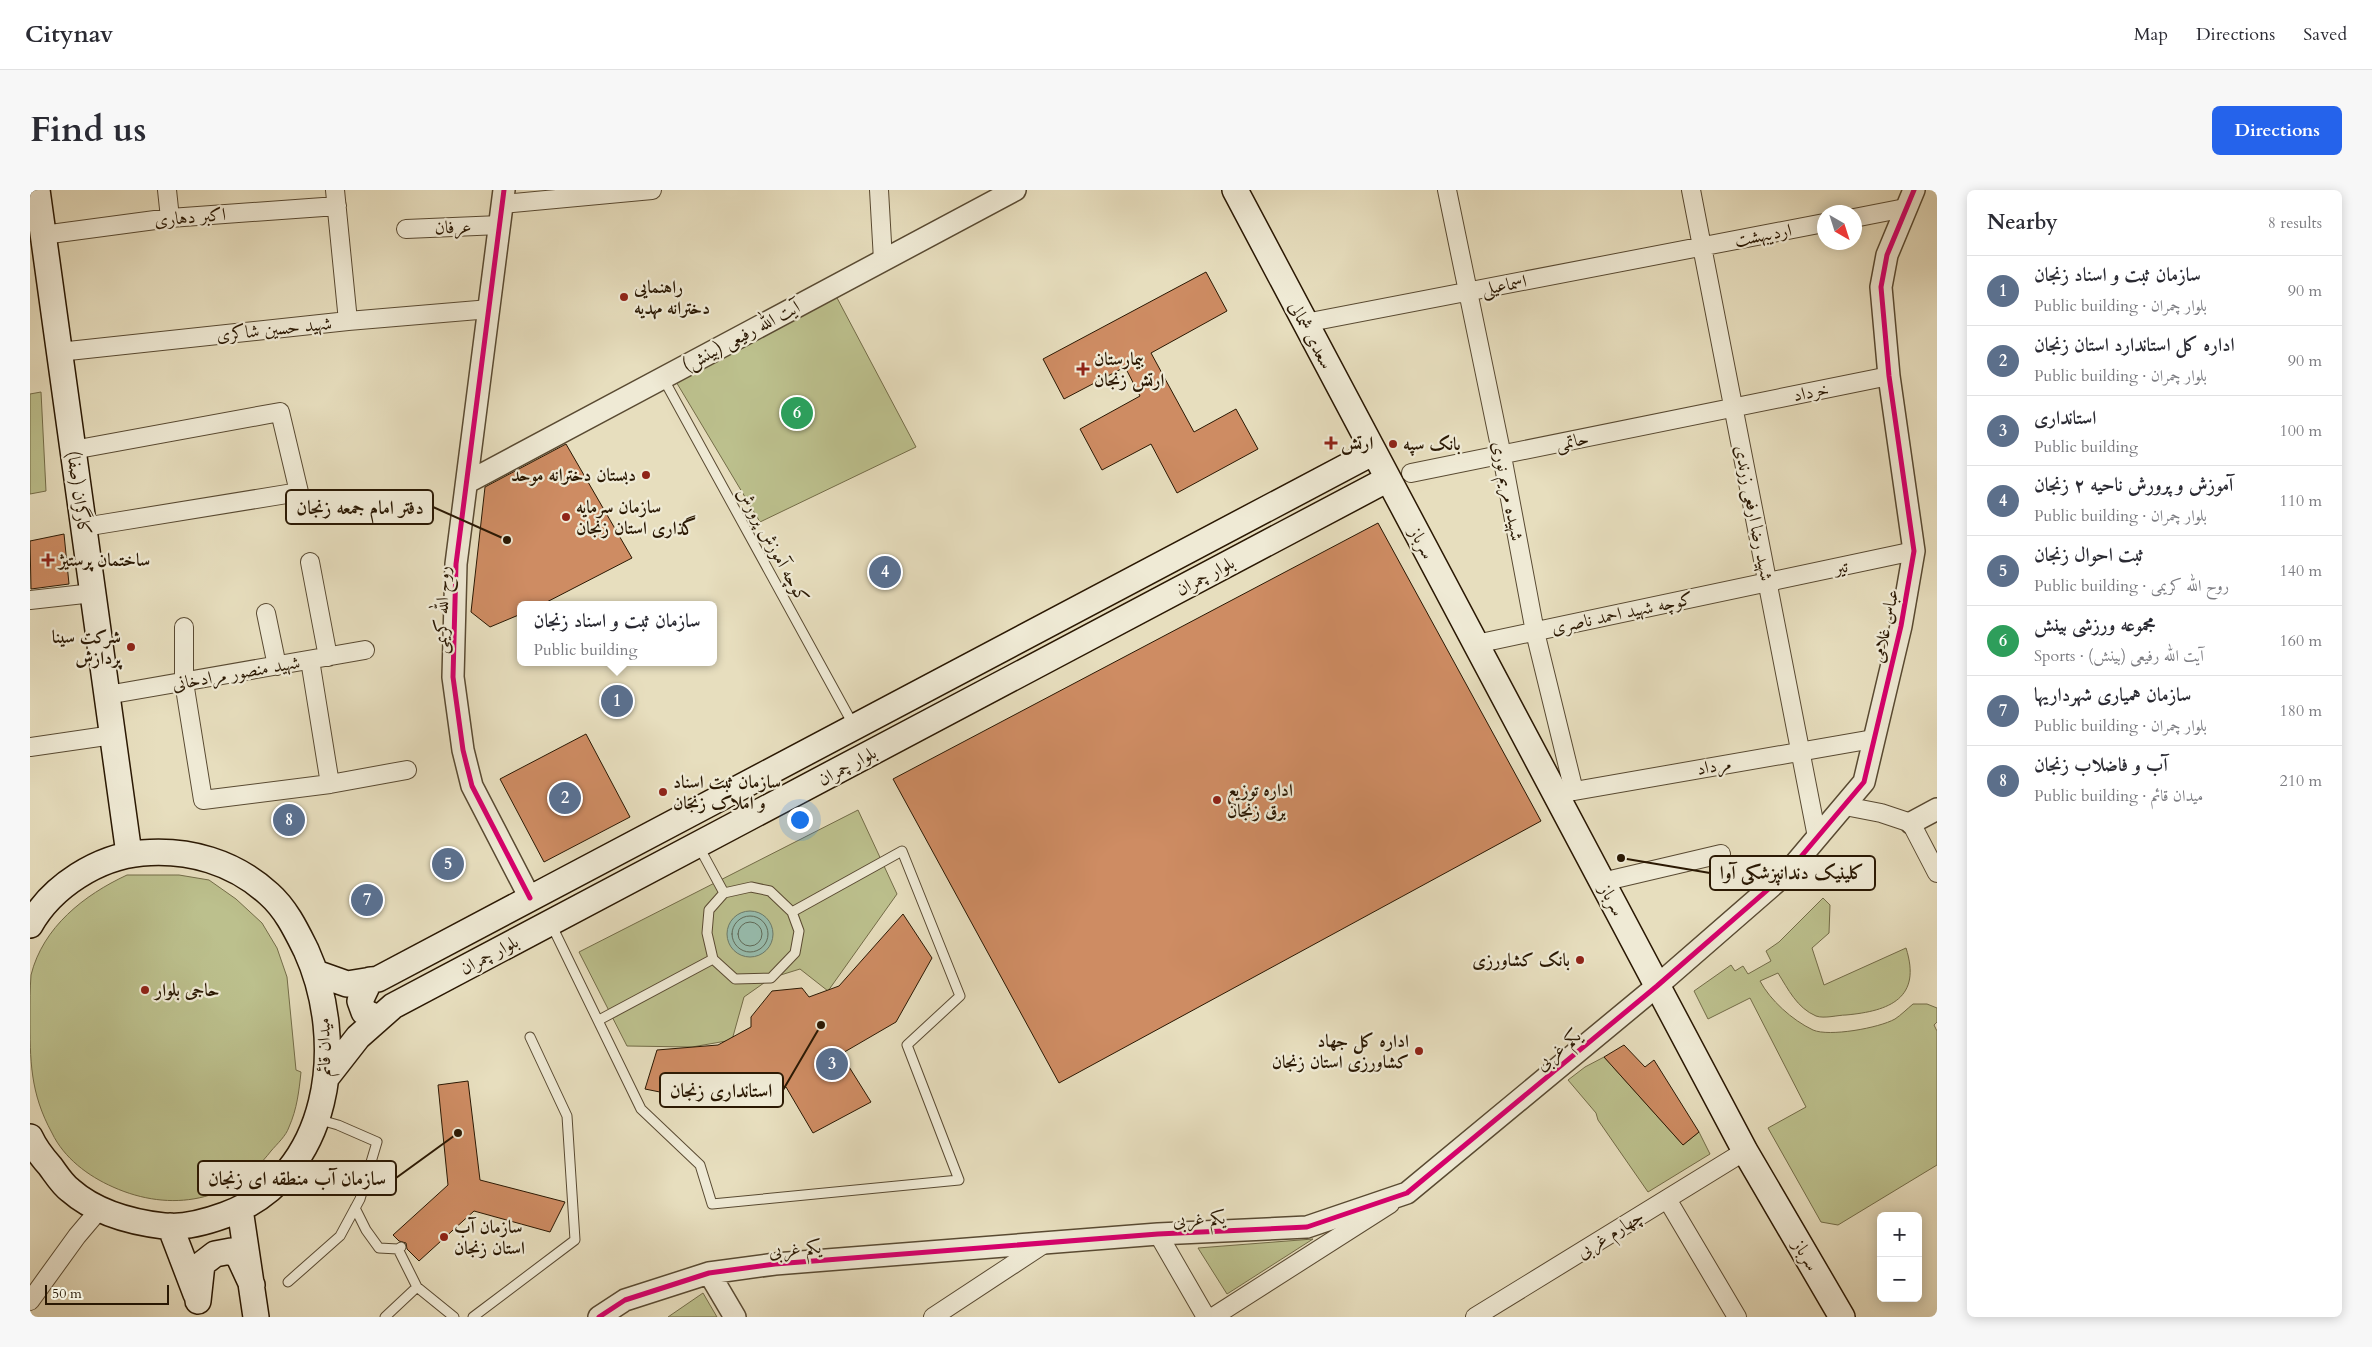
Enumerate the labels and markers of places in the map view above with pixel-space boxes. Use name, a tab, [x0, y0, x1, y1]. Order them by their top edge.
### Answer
place label: راهنمایی دخترانه مهدیه	[633, 275, 710, 321]
marker: راهنمایی دخترانه مهدیه	[618, 291, 630, 303]
place label: بیمارستان ارتش زنجان	[1094, 347, 1164, 393]
marker: بیمارستان ارتش زنجان	[1076, 362, 1090, 376]
pin: 6	[781, 394, 813, 432]
place label: ارتش	[1341, 431, 1373, 456]
place label: بانک سپه	[1403, 432, 1461, 457]
marker: ارتش	[1325, 437, 1337, 449]
marker: بانک سپه	[1387, 438, 1399, 450]
place label: دبستان دخترانه موحد	[511, 463, 636, 488]
marker: دبستان دخترانه موحد	[640, 469, 652, 481]
callout: دفتر امام جمعه زنجان	[286, 490, 433, 524]
place label: سازمان سرمایه گذاری استان زنجان	[576, 495, 696, 541]
marker: سازمان سرمایه گذاری استان زنجان	[560, 511, 572, 523]
place label: ساختمان پرستیژ	[57, 548, 150, 573]
marker: ساختمان پرستیژ	[41, 553, 55, 567]
pin: 4	[869, 553, 901, 591]
place label: شرکت سینا پردازش	[52, 625, 123, 671]
marker: شرکت سینا پردازش	[125, 641, 137, 653]
pin: 1	[601, 682, 633, 720]
place label: سازمان ثبت اسناد و املاک زنجان	[673, 770, 781, 816]
place label: اداره توزیع برق زنجان	[1227, 778, 1293, 824]
pin: 2	[549, 779, 581, 817]
marker: سازمان ثبت اسناد و املاک زنجان	[657, 786, 669, 798]
marker: اداره توزیع برق زنجان	[1211, 794, 1223, 806]
pin: 8	[273, 801, 305, 839]
pin: 5	[432, 845, 464, 883]
callout: کلینیک دندانپزشکی آوا	[1710, 856, 1875, 890]
pin: 7	[351, 881, 383, 919]
place label: بانک کشاورزی	[1472, 948, 1570, 973]
marker: بانک کشاورزی	[1574, 954, 1586, 966]
place label: حاجی بلوار	[153, 978, 219, 1003]
marker: حاجی بلوار	[139, 984, 151, 996]
place label: اداره کل جهاد کشاورزی استان زنجان	[1272, 1029, 1409, 1075]
pin: 3	[816, 1045, 848, 1083]
marker: اداره کل جهاد کشاورزی استان زنجان	[1413, 1045, 1425, 1057]
callout: استانداری زنجان	[660, 1073, 783, 1107]
callout: سازمان آب منطقه ای زنجان	[198, 1161, 396, 1195]
place label: سازمان آب استان زنجان	[454, 1215, 525, 1261]
marker: سازمان آب استان زنجان	[438, 1231, 450, 1243]

